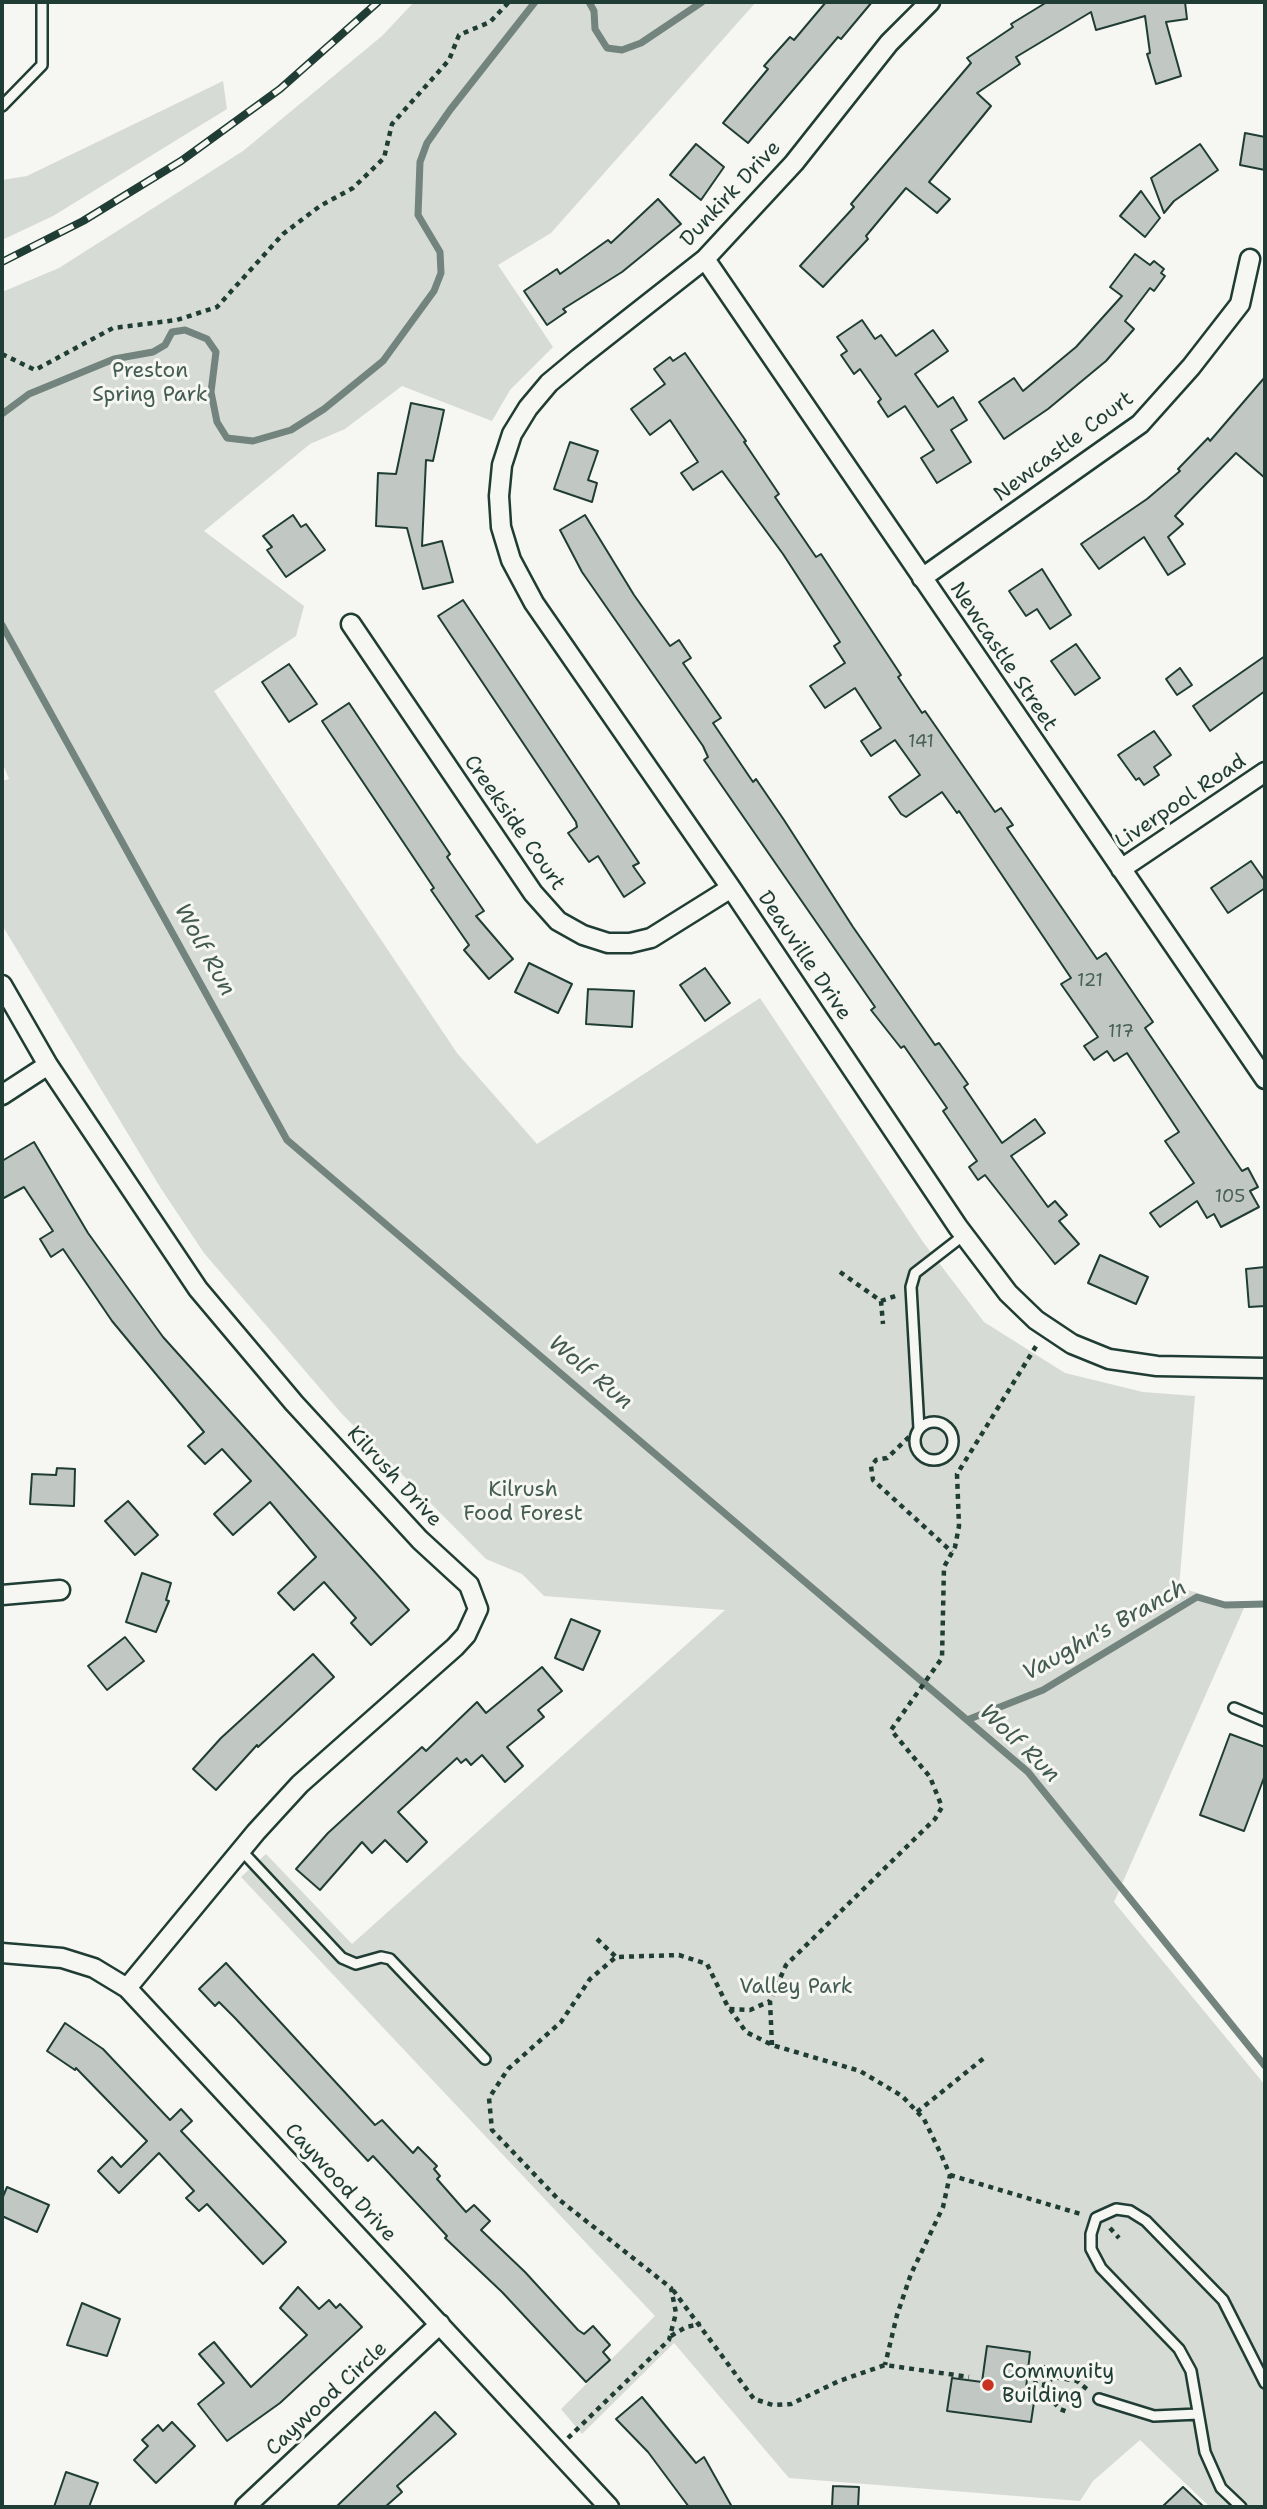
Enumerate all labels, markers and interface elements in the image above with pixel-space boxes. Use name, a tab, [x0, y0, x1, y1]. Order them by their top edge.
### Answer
street label: Dunkirk Drive	[675, 136, 787, 252]
park label: Preston Spring Park	[92, 359, 208, 409]
street label: Newcastle Court	[989, 386, 1139, 508]
street label: Newcastle Street	[944, 578, 1062, 736]
house number: 141	[908, 731, 934, 753]
street label: Liverpool Road	[1111, 749, 1251, 855]
street label: Creekside Court	[458, 751, 570, 895]
street label: Deauville Drive	[752, 887, 856, 1025]
water label: Wolf Run	[167, 899, 241, 1001]
house number: 121	[1077, 970, 1103, 992]
house number: 117	[1108, 1021, 1134, 1043]
house number: 105	[1215, 1186, 1245, 1208]
water label: Wolf Run	[542, 1330, 638, 1416]
street label: Kilrush Drive	[341, 1422, 447, 1532]
park label: Kilrush Food Forest	[463, 1478, 583, 1528]
water label: Vaughn's Branch	[1018, 1574, 1192, 1688]
water label: Wolf Run	[973, 1699, 1065, 1789]
park label: Valley Park	[739, 1975, 853, 2001]
street label: Caywood Drive	[279, 2119, 401, 2247]
street label: Caywood Circle	[261, 2336, 393, 2462]
place label: Community Building	[1002, 2360, 1114, 2410]
marker: Community Building	[980, 2377, 996, 2393]

